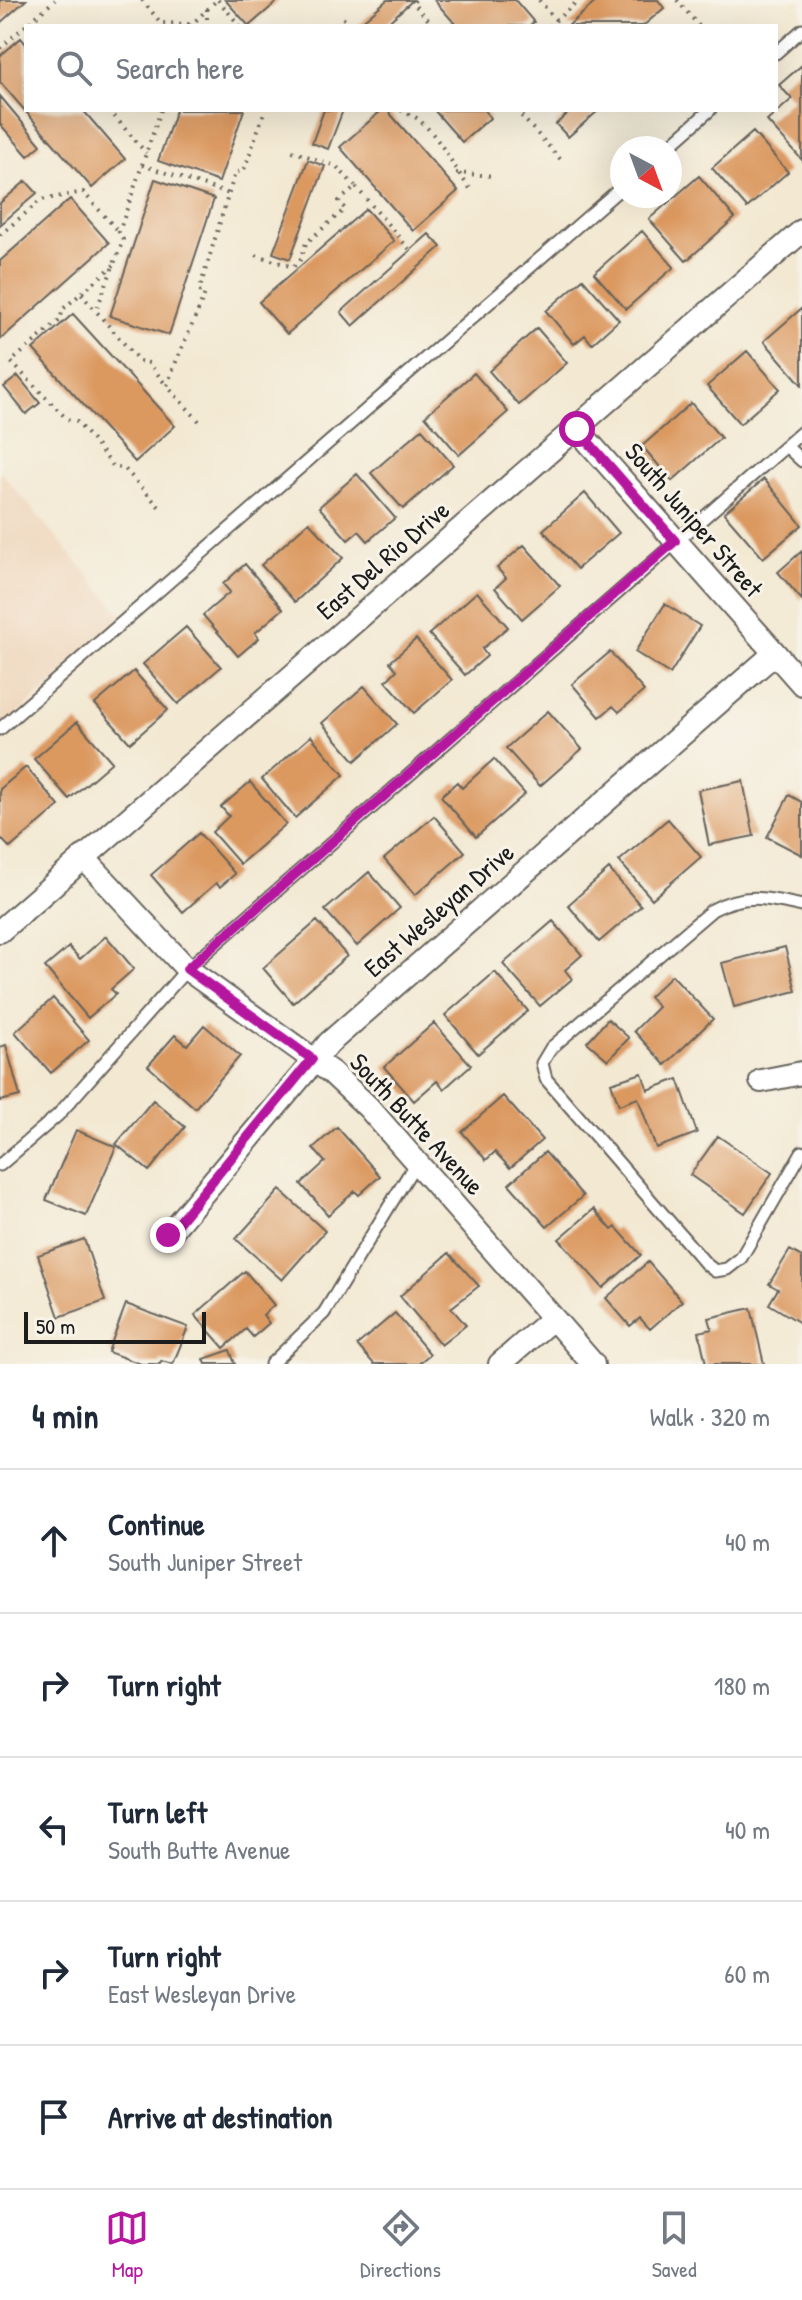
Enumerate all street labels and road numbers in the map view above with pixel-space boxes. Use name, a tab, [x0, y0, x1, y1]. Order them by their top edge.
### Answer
street label: South Juniper Street	[617, 435, 772, 605]
street label: East Del Rio Drive	[309, 492, 457, 627]
street label: East Wesleyan Drive	[356, 835, 521, 985]
street label: South Butte Avenue	[342, 1045, 492, 1202]

